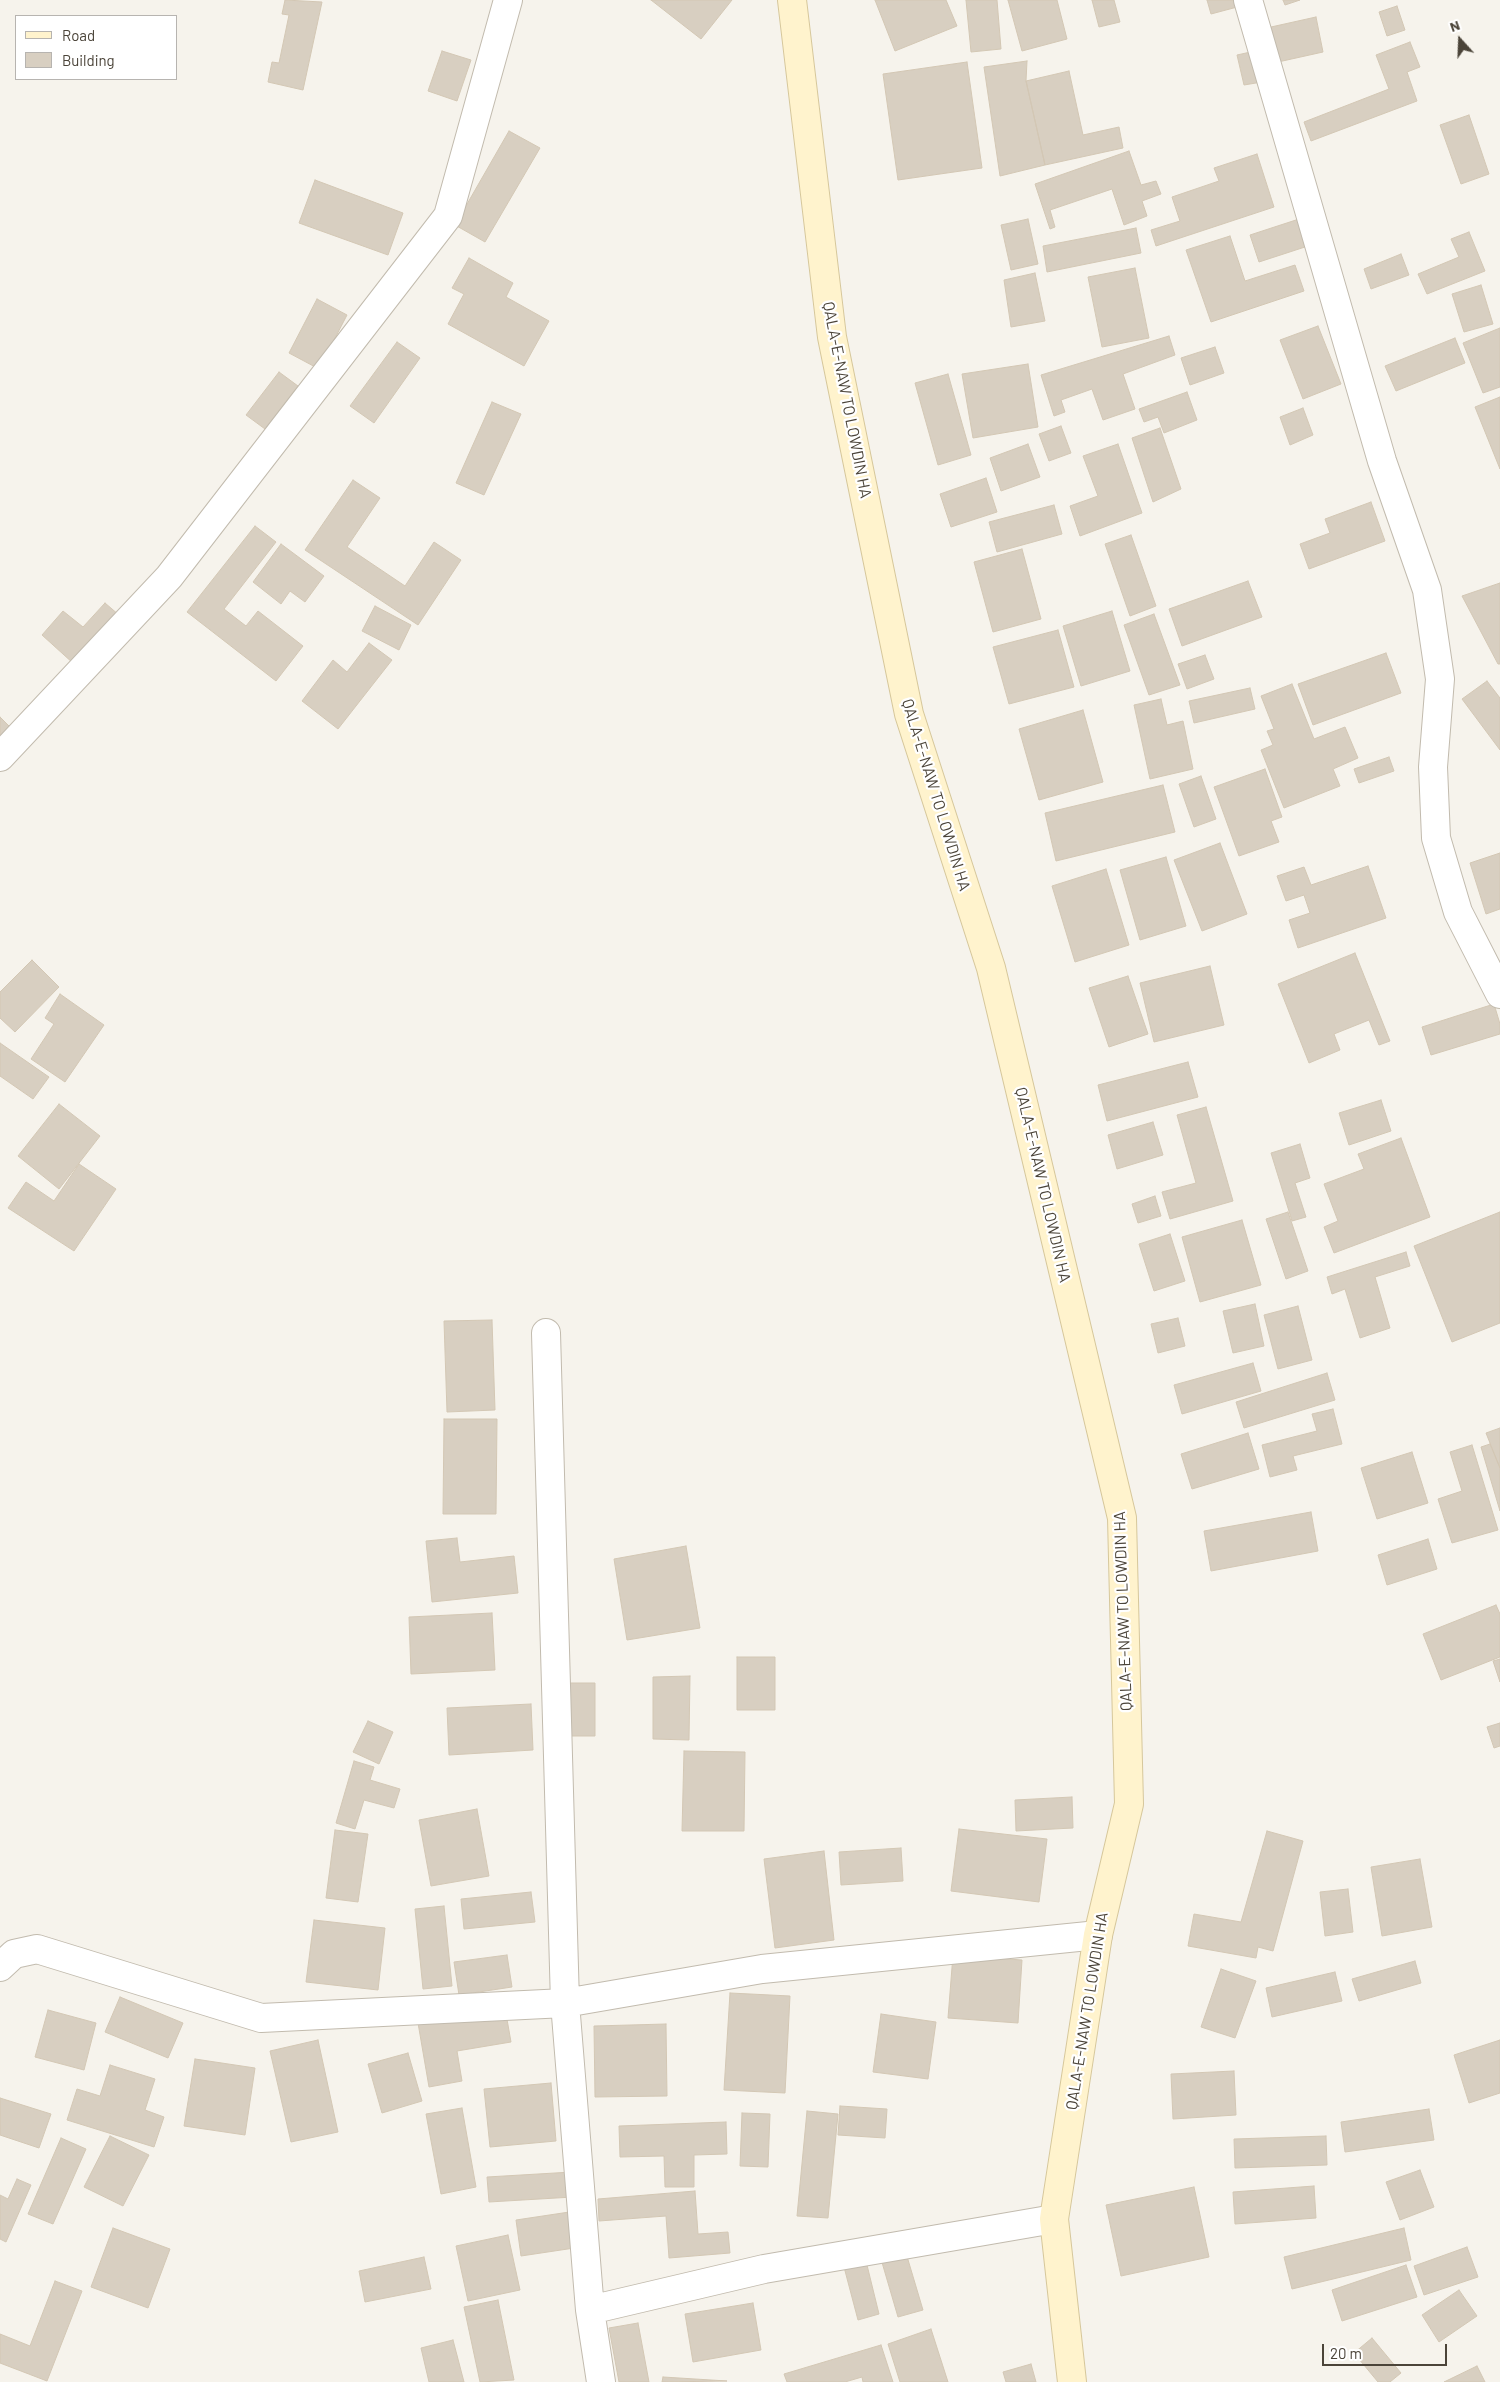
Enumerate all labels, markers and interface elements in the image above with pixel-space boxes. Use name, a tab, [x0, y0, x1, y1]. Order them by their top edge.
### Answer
legend	[15, 15, 178, 80]
north arrow	[1435, 15, 1485, 65]
text: N	[1447, 16, 1462, 35]
text: Road	[62, 26, 95, 44]
text: Building	[62, 51, 115, 69]
street label: QALA-E-NAW TO LOWDIN HA	[819, 300, 875, 500]
street label: QALA-E-NAW TO LOWDIN HA	[898, 697, 974, 893]
street label: QALA-E-NAW TO LOWDIN HA	[1011, 1085, 1075, 1285]
street label: QALA-E-NAW TO LOWDIN HA	[1110, 1511, 1136, 1711]
street label: QALA-E-NAW TO LOWDIN HA	[1062, 1911, 1112, 2111]
scale bar	[1325, 2334, 1450, 2366]
text: 20 m	[1330, 2344, 1362, 2362]

